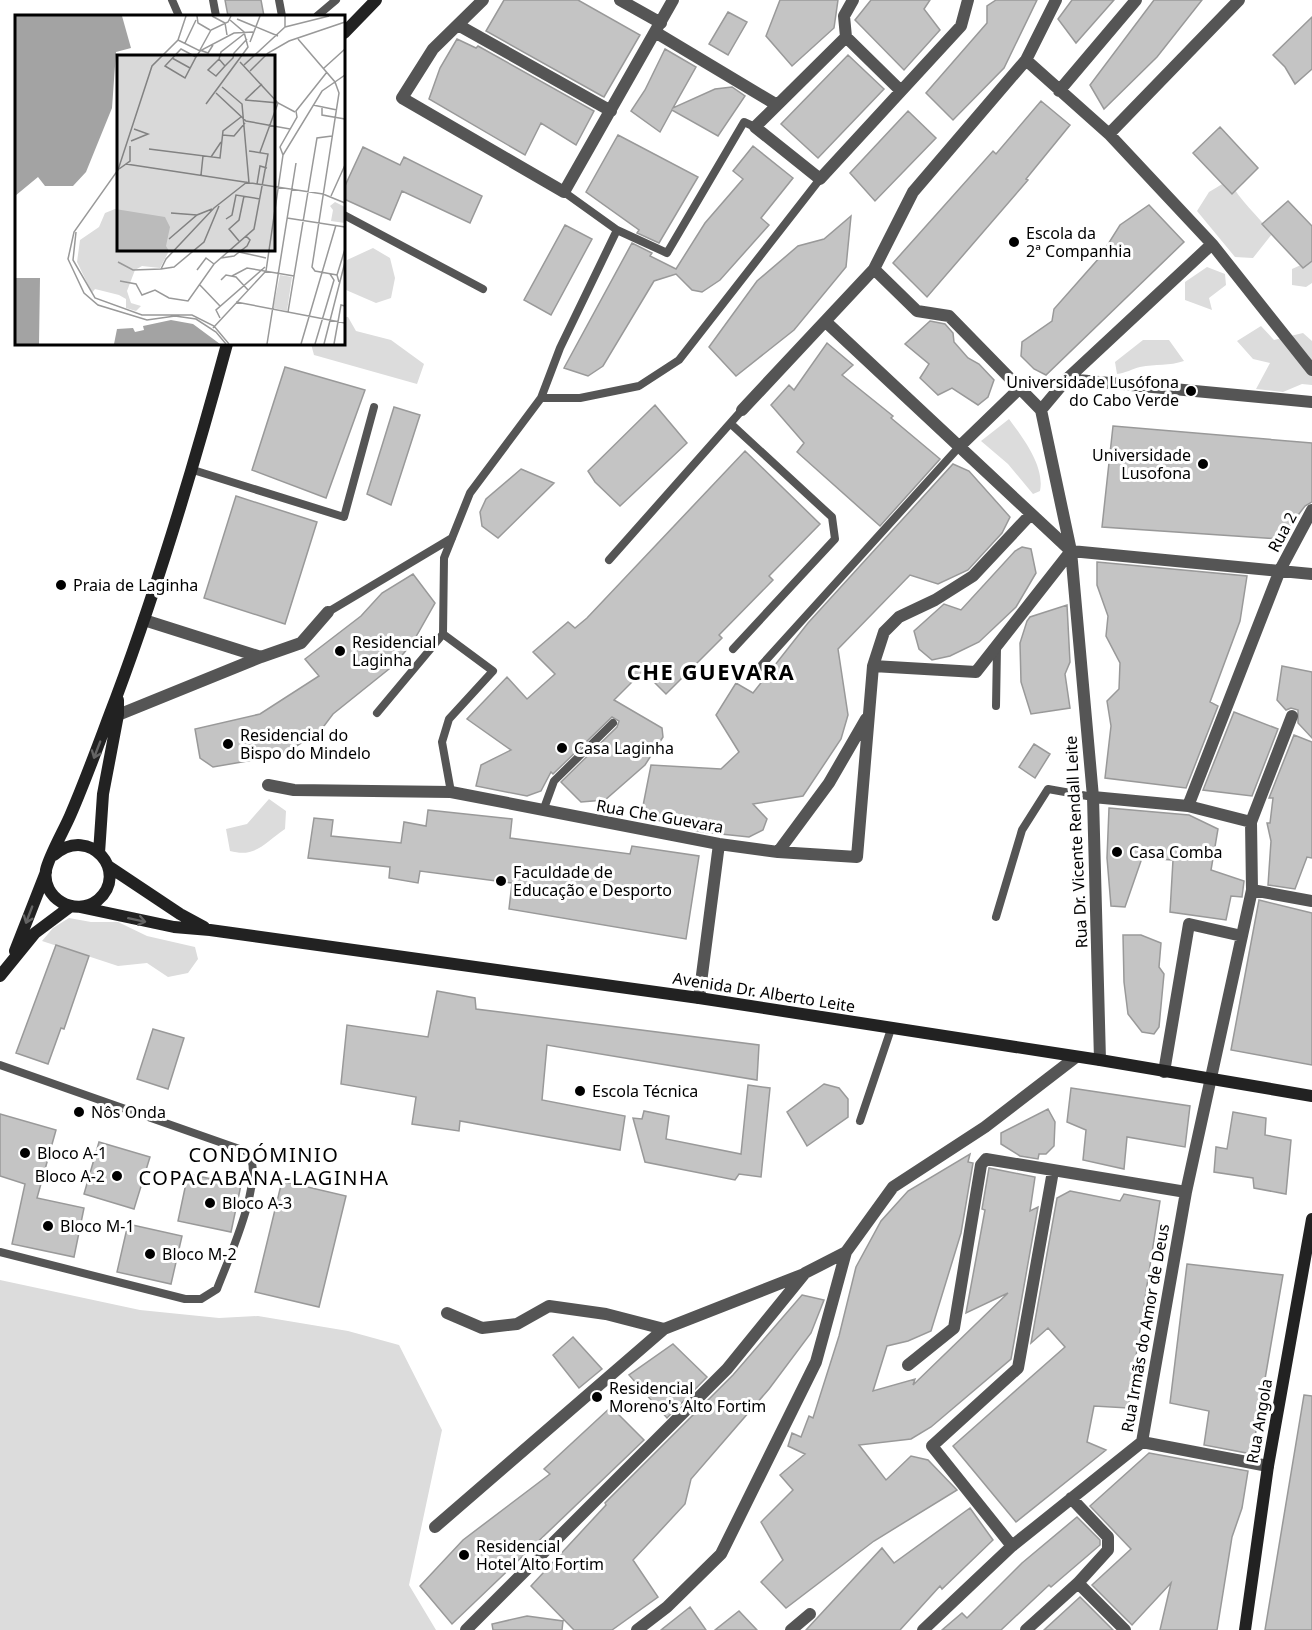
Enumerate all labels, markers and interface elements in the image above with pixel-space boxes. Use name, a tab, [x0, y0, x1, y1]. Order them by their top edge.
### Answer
inset map	[15, 15, 345, 345]
place label: Escola da 2ª Companhia	[1026, 222, 1131, 262]
marker: Escola da 2ª Companhia	[1007, 235, 1021, 249]
place label: Universidade Lusófona do Cabo Verde	[1006, 371, 1179, 411]
marker: Universidade Lusófona do Cabo Verde	[1184, 384, 1198, 398]
place label: Universidade Lusofona	[1092, 444, 1191, 484]
marker: Universidade Lusofona	[1196, 457, 1210, 471]
street label: Rua 2	[1262, 508, 1302, 556]
place label: Praia de Laginha	[73, 574, 198, 596]
marker: Praia de Laginha	[54, 578, 68, 592]
place label: Residencial Laginha	[352, 631, 436, 671]
marker: Residencial Laginha	[333, 644, 347, 658]
district label: CHE GUEVARA	[627, 656, 795, 686]
place label: Residencial do Bispo do Mindelo	[240, 724, 371, 764]
street label: Rua Dr. Vicente Rendall Leite	[1059, 735, 1093, 949]
marker: Residencial do Bispo do Mindelo	[221, 737, 235, 751]
place label: Casa Laginha	[574, 737, 674, 759]
one-way arrow	[90, 740, 101, 758]
marker: Casa Laginha	[555, 741, 569, 755]
street label: Rua Che Guevara	[595, 794, 725, 838]
place label: Casa Comba	[1129, 841, 1222, 863]
marker: Casa Comba	[1110, 845, 1124, 859]
place label: Faculdade de Educação e Desporto	[513, 861, 672, 901]
marker: Faculdade de Educação e Desporto	[494, 874, 508, 888]
one-way arrow	[23, 905, 34, 924]
one-way arrow	[128, 914, 147, 926]
street label: Avenida Dr. Alberto Leite	[671, 967, 857, 1017]
place label: Escola Técnica	[592, 1080, 698, 1102]
marker: Escola Técnica	[573, 1084, 587, 1098]
place label: Nôs Onda	[91, 1101, 166, 1123]
marker: Nôs Onda	[72, 1105, 86, 1119]
district label: CONDÓMINIO COPACABANA-LAGINHA	[139, 1141, 389, 1191]
place label: Bloco A-1	[37, 1142, 107, 1164]
marker: Bloco A-1	[18, 1146, 32, 1160]
place label: Bloco A-2	[35, 1165, 105, 1187]
marker: Bloco A-2	[110, 1169, 124, 1183]
place label: Bloco A-3	[222, 1192, 292, 1214]
marker: Bloco A-3	[203, 1196, 217, 1210]
place label: Bloco M-1	[60, 1215, 135, 1237]
marker: Bloco M-1	[41, 1219, 55, 1233]
street label: Rua Irmãs do Amor de Deus	[1116, 1222, 1174, 1434]
place label: Bloco M-2	[162, 1243, 237, 1265]
marker: Bloco M-2	[143, 1247, 157, 1261]
place label: Residencial Moreno's Alto Fortim	[609, 1377, 766, 1417]
street label: Rua Angola	[1241, 1377, 1277, 1465]
marker: Residencial Moreno's Alto Fortim	[590, 1390, 604, 1404]
place label: Residencial Hotel Alto Fortim	[476, 1535, 604, 1575]
marker: Residencial Hotel Alto Fortim	[457, 1548, 471, 1562]

